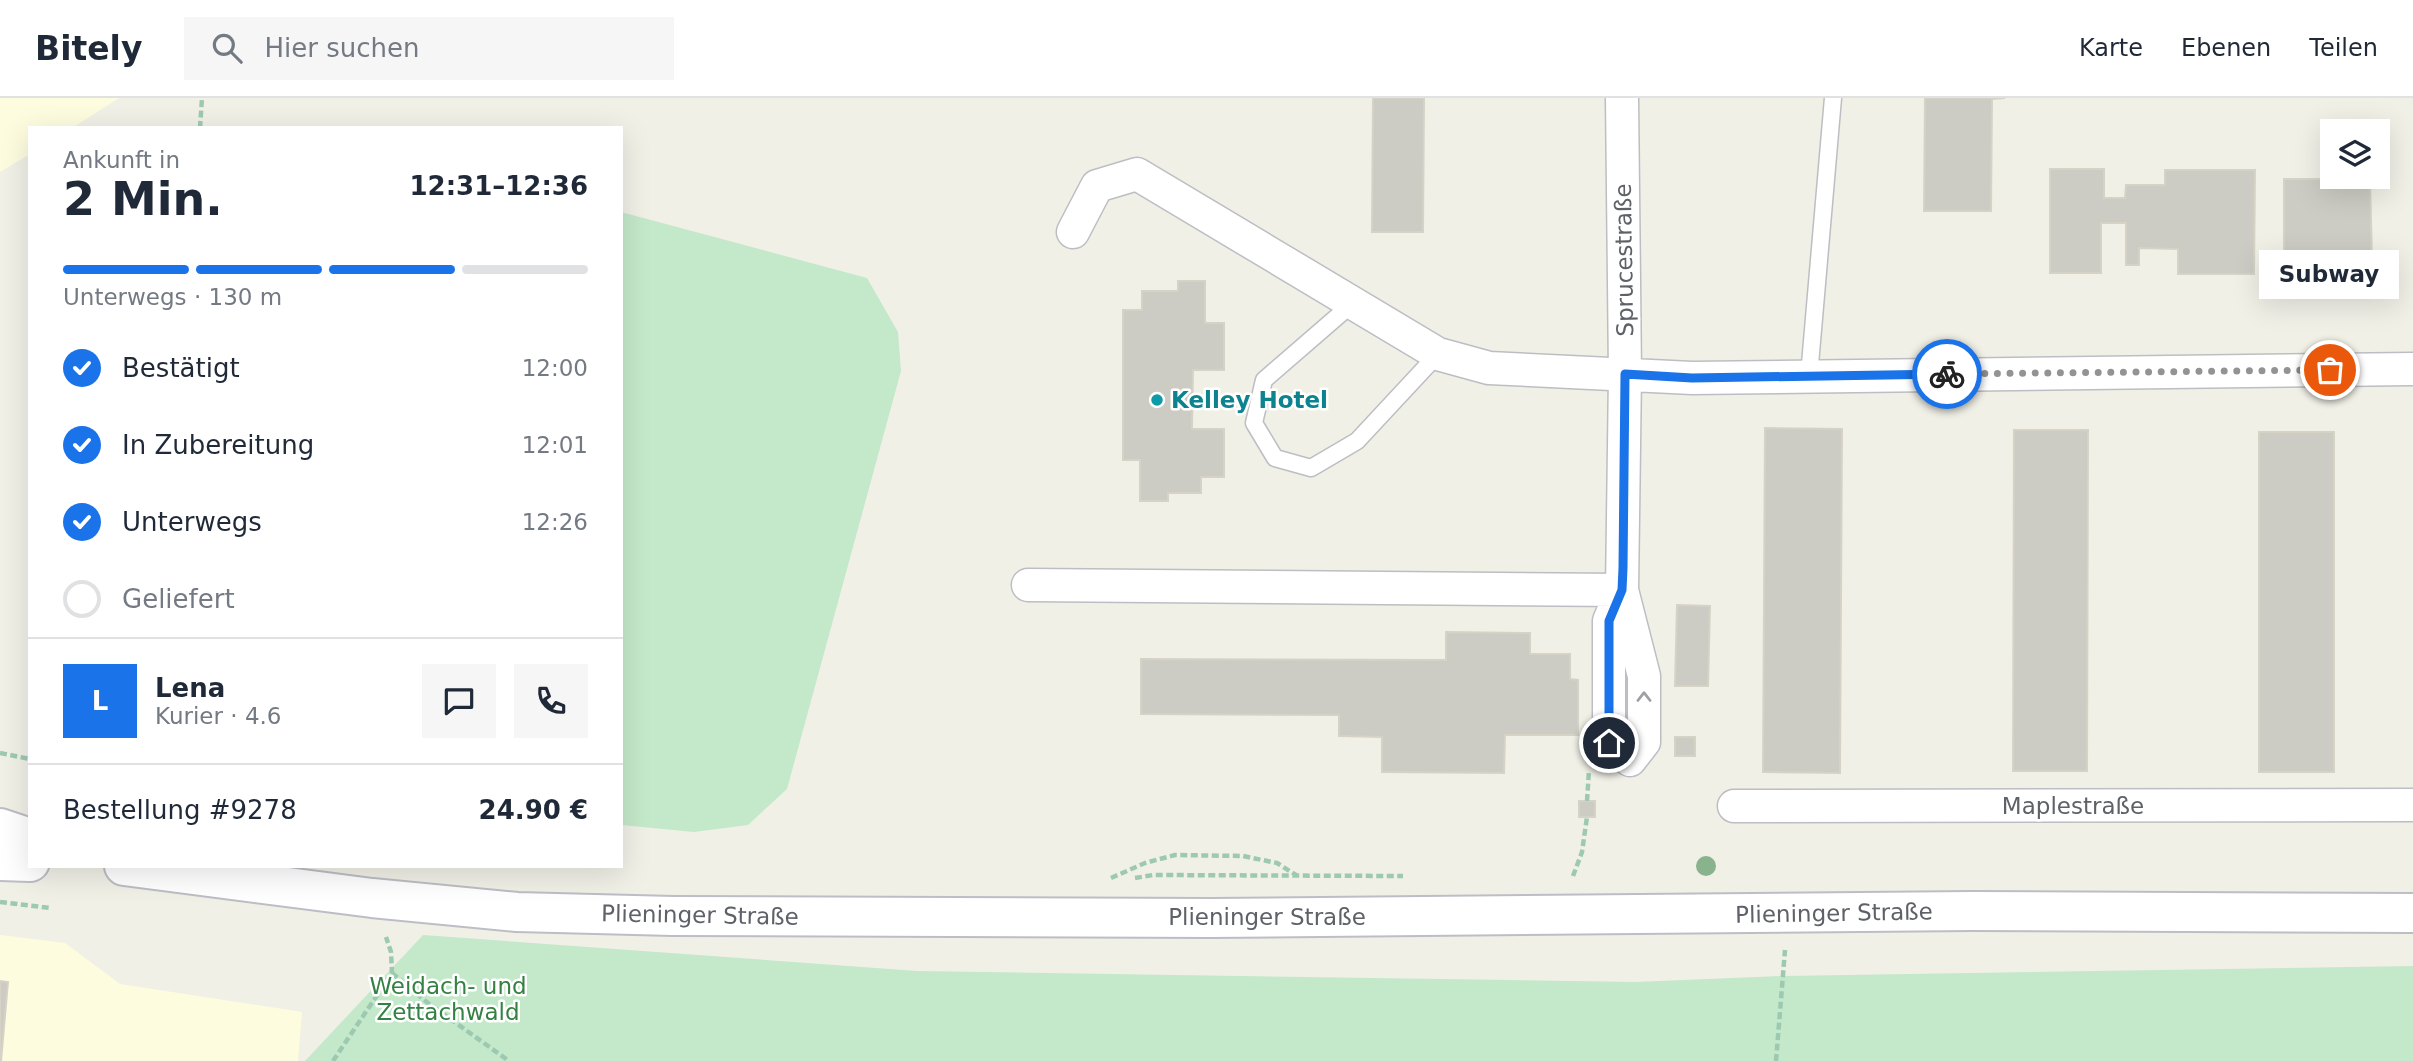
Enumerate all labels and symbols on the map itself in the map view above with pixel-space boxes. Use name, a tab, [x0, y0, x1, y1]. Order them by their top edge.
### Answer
street label: Sprucestraße	[1610, 183, 1638, 337]
callout: Subway	[2260, 251, 2400, 300]
courier	[1912, 339, 1982, 409]
pin	[2300, 340, 2360, 400]
place label: Kelley Hotel	[1171, 387, 1328, 413]
marker: Kelley Hotel	[1149, 392, 1165, 408]
one-way arrow	[1636, 691, 1652, 701]
pin	[1579, 713, 1639, 773]
street label: Maplestraße	[2002, 793, 2144, 819]
street label: Plieninger Straße	[1735, 898, 1933, 928]
street label: Plieninger Straße	[601, 900, 799, 930]
street label: Plieninger Straße	[1168, 904, 1366, 930]
park label: Weidach- und Zettachwald	[369, 973, 527, 1025]

